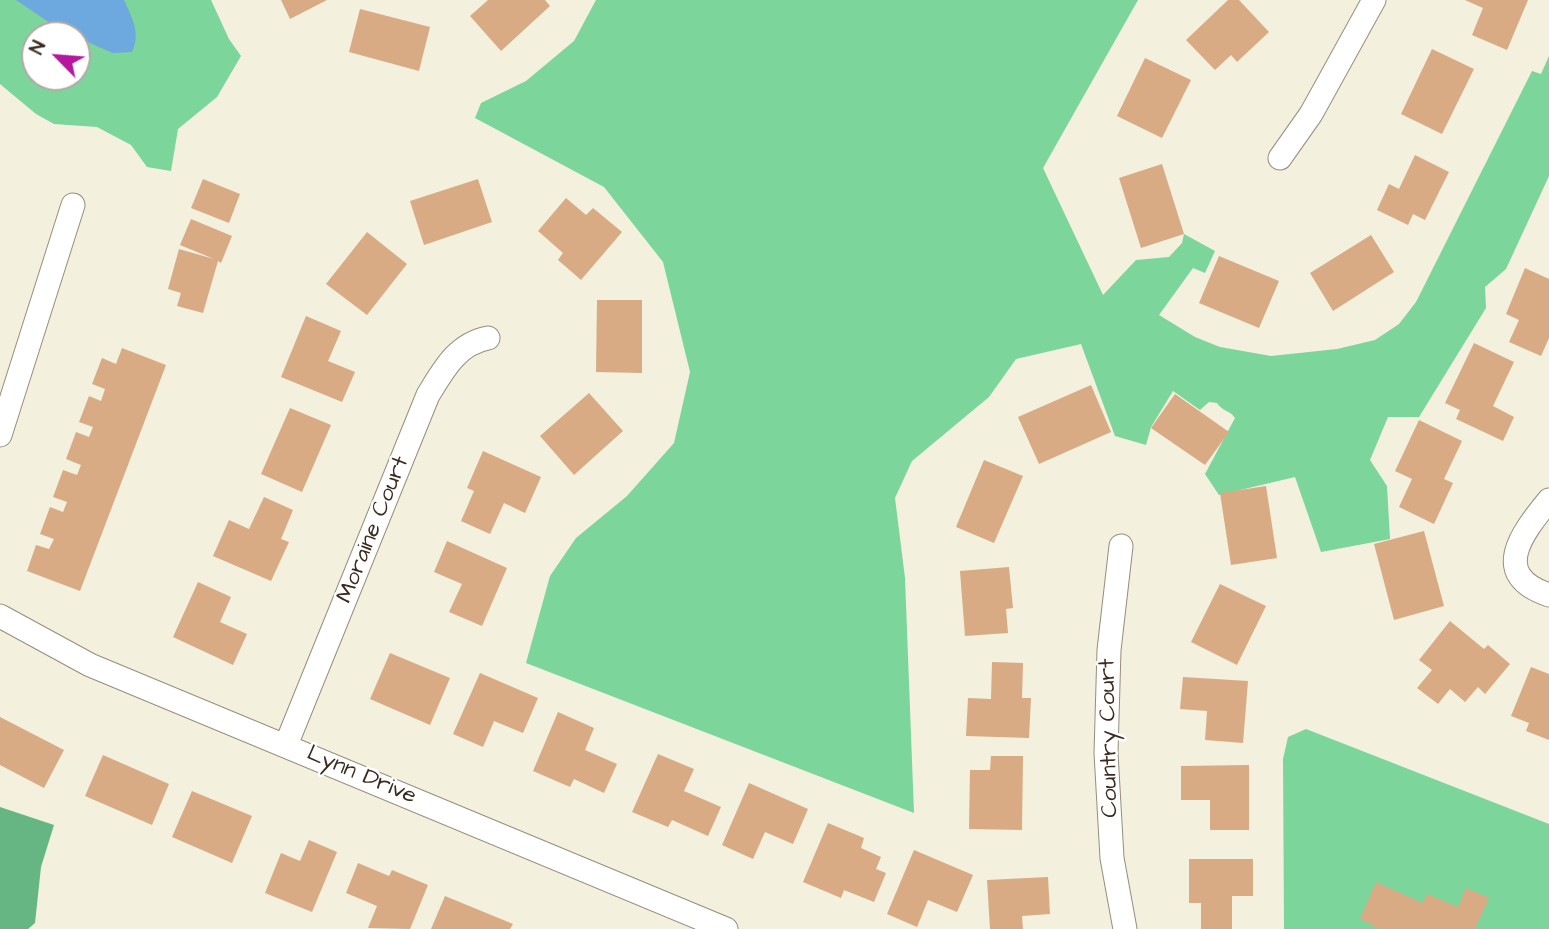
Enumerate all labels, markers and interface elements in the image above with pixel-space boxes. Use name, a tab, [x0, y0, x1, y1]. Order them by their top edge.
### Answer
north arrow	[21, 21, 91, 91]
text: N	[24, 37, 53, 59]
street label: Moraine Court	[332, 453, 416, 607]
street label: Country Court	[1095, 658, 1125, 818]
street label: Lynn Drive	[302, 741, 420, 811]

